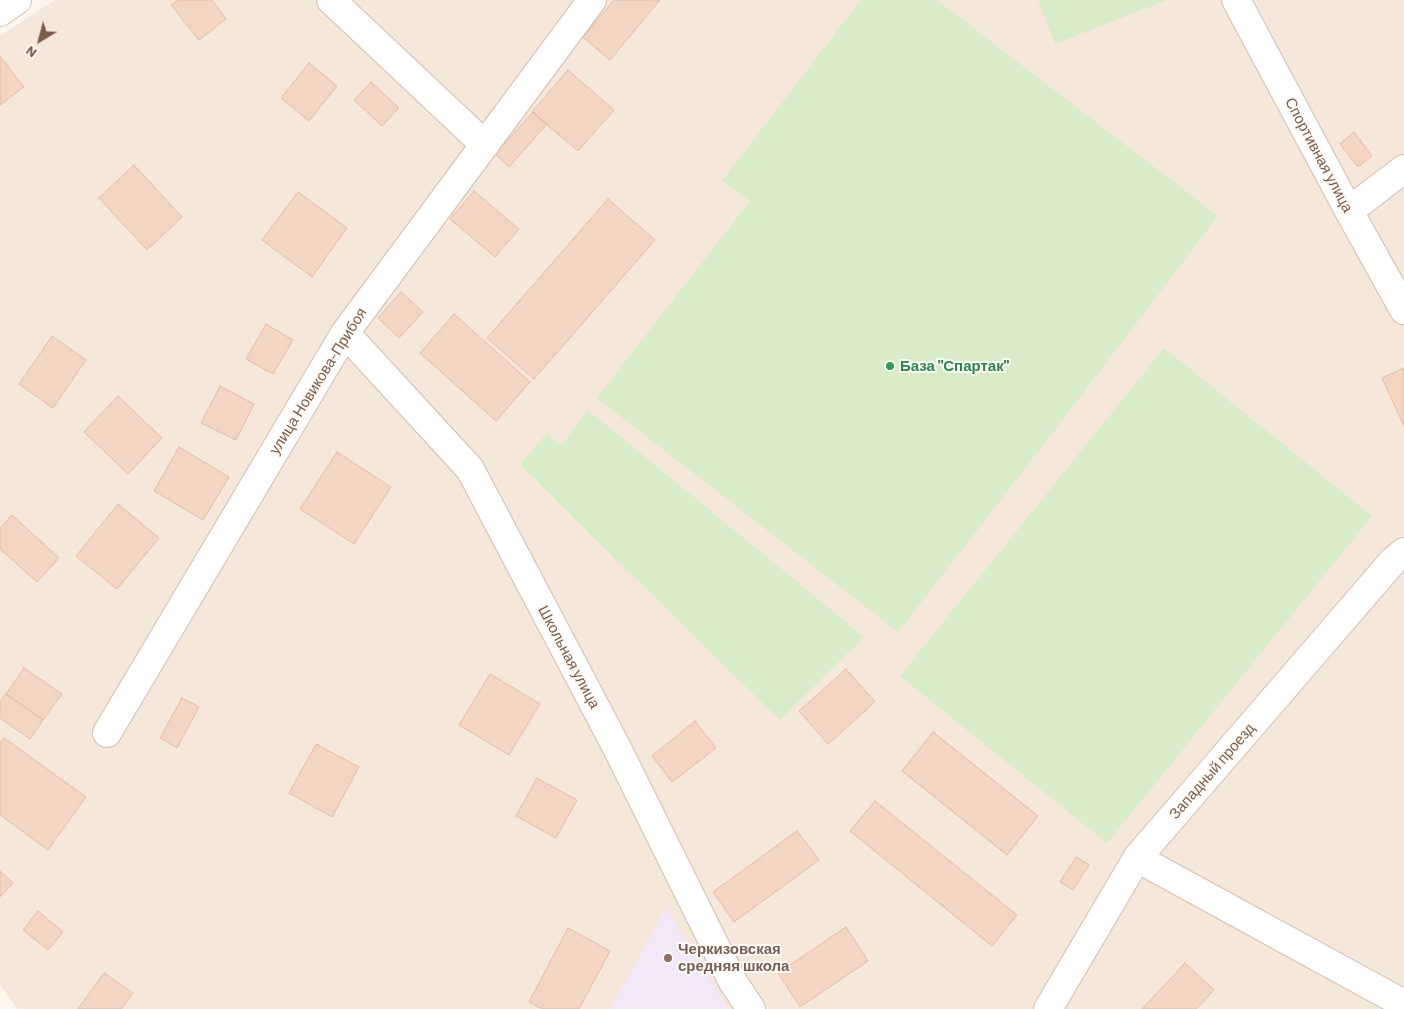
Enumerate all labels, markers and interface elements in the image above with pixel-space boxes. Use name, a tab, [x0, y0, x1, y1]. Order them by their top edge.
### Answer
north arrow	[15, 15, 65, 65]
text: N	[22, 43, 40, 62]
street label: Спортивная улица	[1281, 94, 1357, 216]
street label: улица Новикова-Прибоя	[265, 304, 371, 458]
place label: База "Спартак"	[900, 357, 1009, 375]
marker: База "Спартак"	[884, 360, 896, 372]
street label: Школьная улица	[534, 602, 604, 712]
street label: Западный проезд	[1165, 719, 1259, 823]
place label: Черкизовская средняя школа	[678, 940, 789, 975]
marker: Черкизовская средняя школа	[662, 952, 674, 964]

